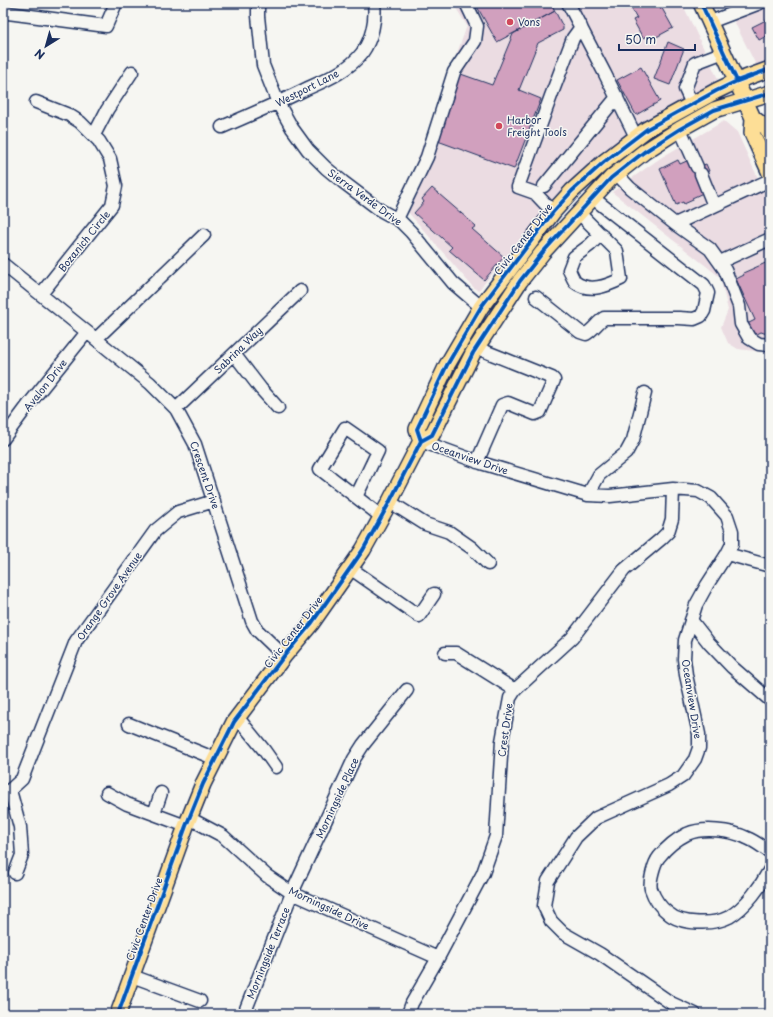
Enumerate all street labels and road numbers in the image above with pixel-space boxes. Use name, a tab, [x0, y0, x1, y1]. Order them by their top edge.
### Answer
street label: Westport Lane	[272, 65, 341, 110]
street label: Sierra Verde Drive	[325, 165, 405, 229]
street label: Civic Center Drive	[490, 200, 555, 278]
street label: Bozanich Circle	[54, 207, 113, 275]
street label: Sabrina Way	[210, 322, 265, 377]
street label: Avalon Drive	[19, 355, 70, 414]
street label: Oceanview Drive	[430, 437, 511, 478]
street label: Crescent Drive	[187, 439, 224, 511]
street label: Orange Grove Avenue	[72, 548, 145, 643]
street label: Civic Center Drive	[260, 593, 325, 671]
street label: Oceanview Drive	[679, 658, 706, 740]
street label: Crest Drive	[493, 702, 516, 758]
street label: Morningside Place	[311, 755, 362, 841]
street label: Civic Center Drive	[122, 875, 166, 962]
street label: Morningside Drive	[286, 882, 372, 933]
street label: Morningside Terrace	[242, 905, 293, 1001]

